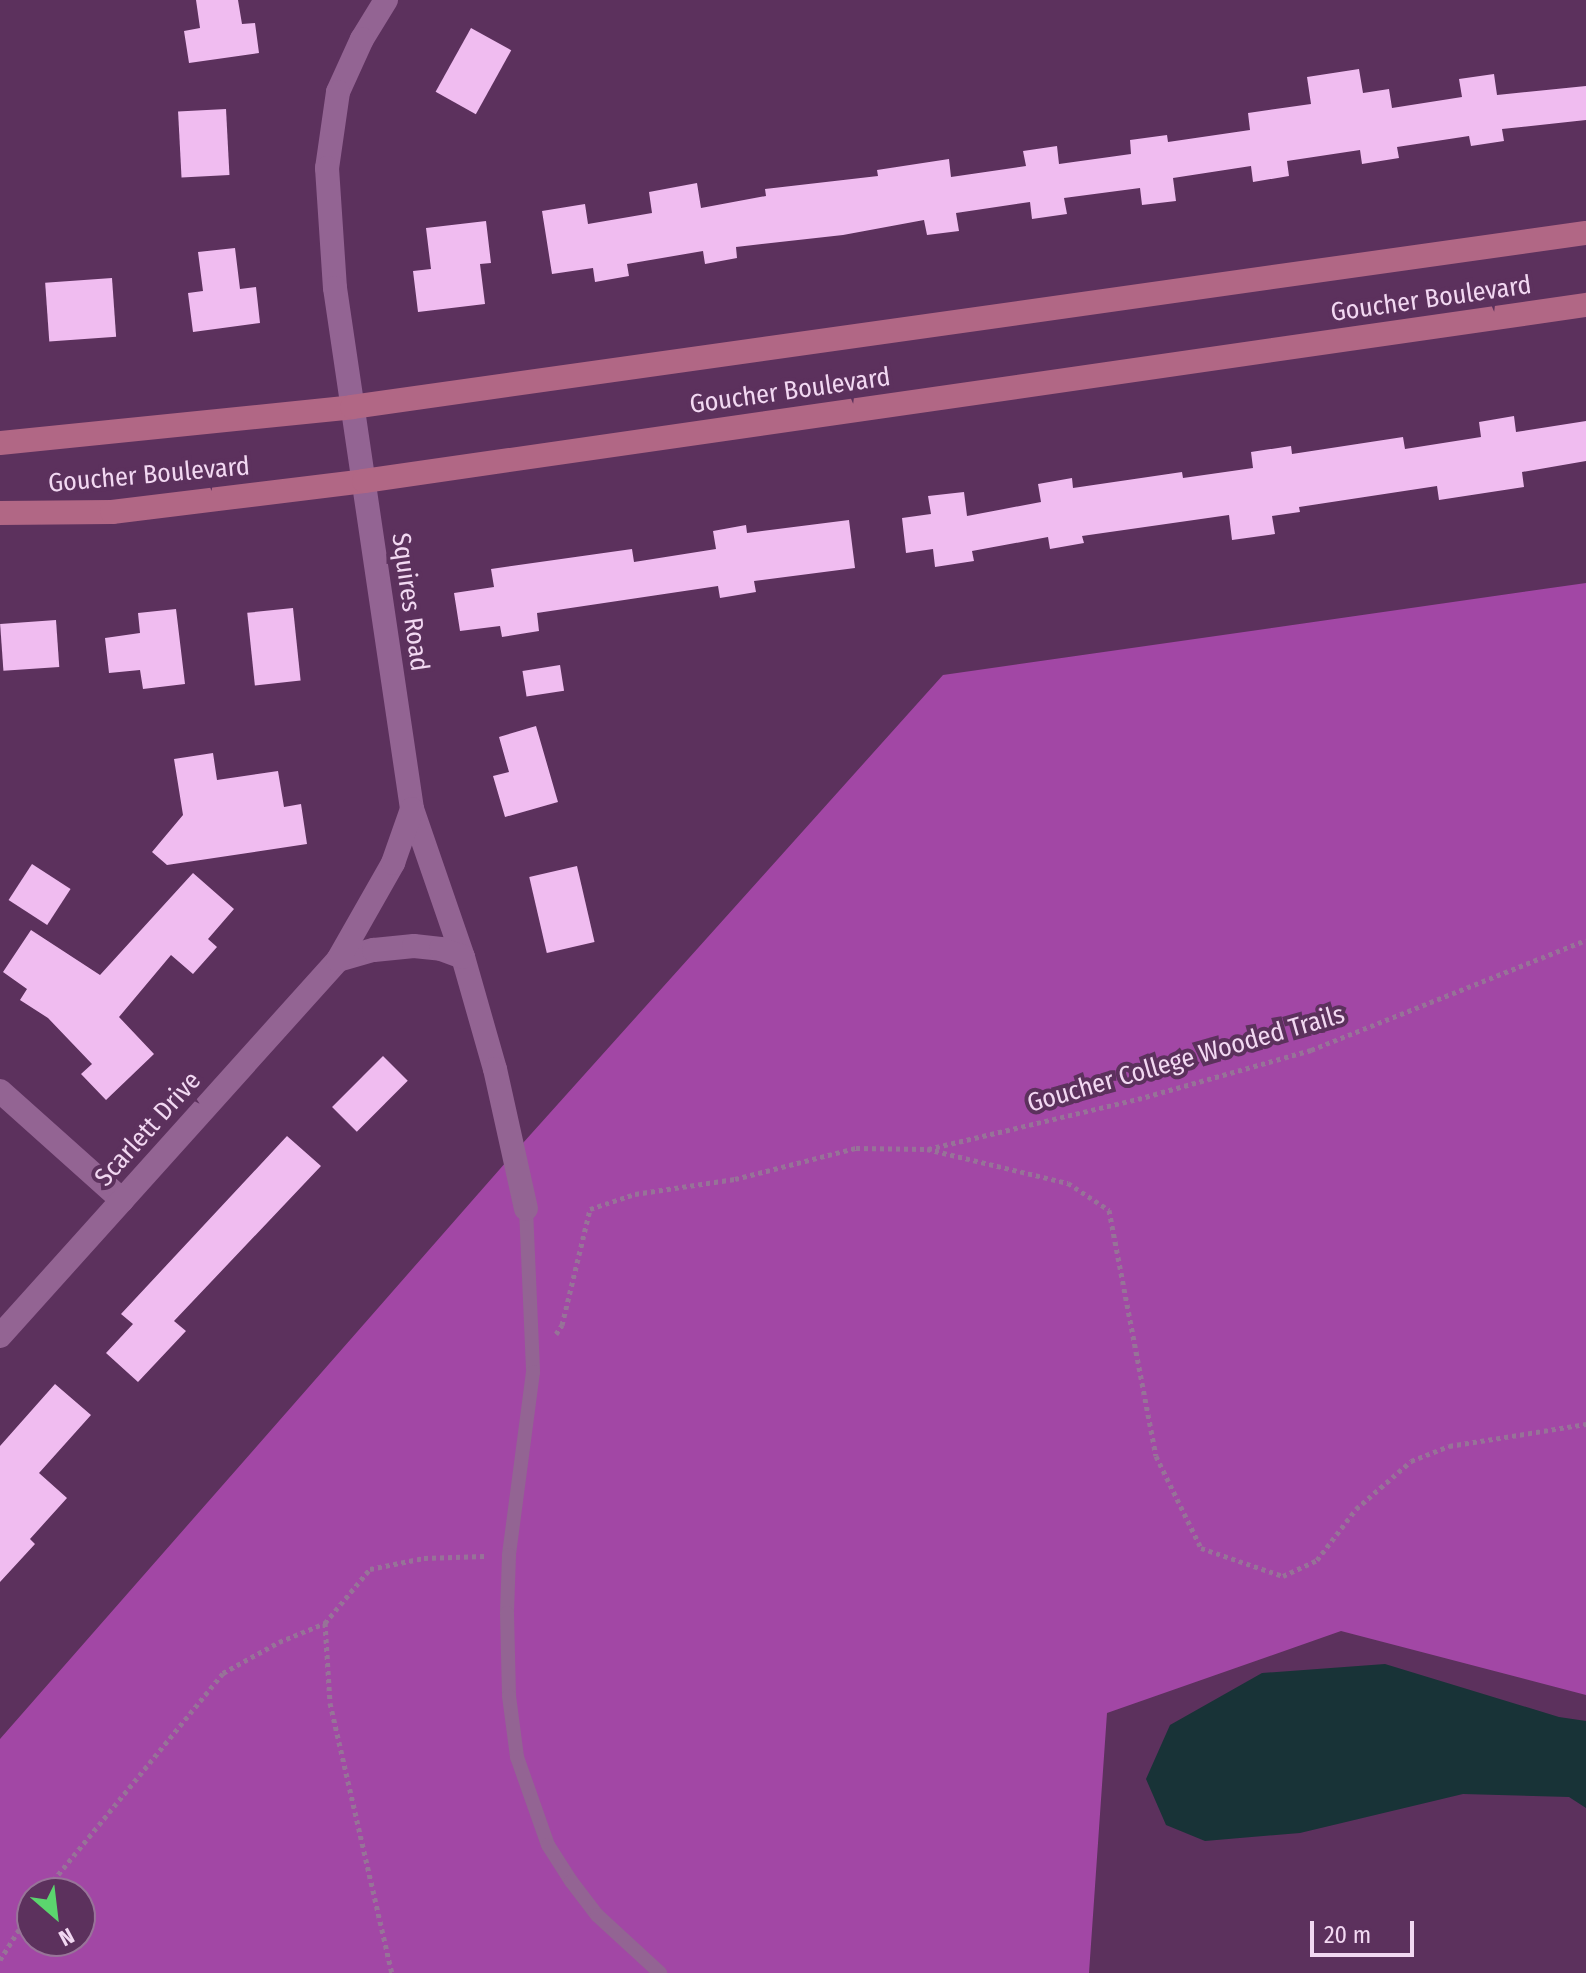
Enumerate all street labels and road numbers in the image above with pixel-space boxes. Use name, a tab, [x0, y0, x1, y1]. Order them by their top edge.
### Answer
street label: Goucher Boulevard	[1329, 269, 1533, 329]
street label: Goucher Boulevard	[688, 361, 892, 421]
street label: Goucher Boulevard	[47, 451, 251, 499]
street label: Squires Road	[385, 531, 435, 673]
street label: Goucher College Wooded Trails	[1024, 999, 1348, 1119]
street label: Scarlett Drive	[88, 1065, 208, 1193]

